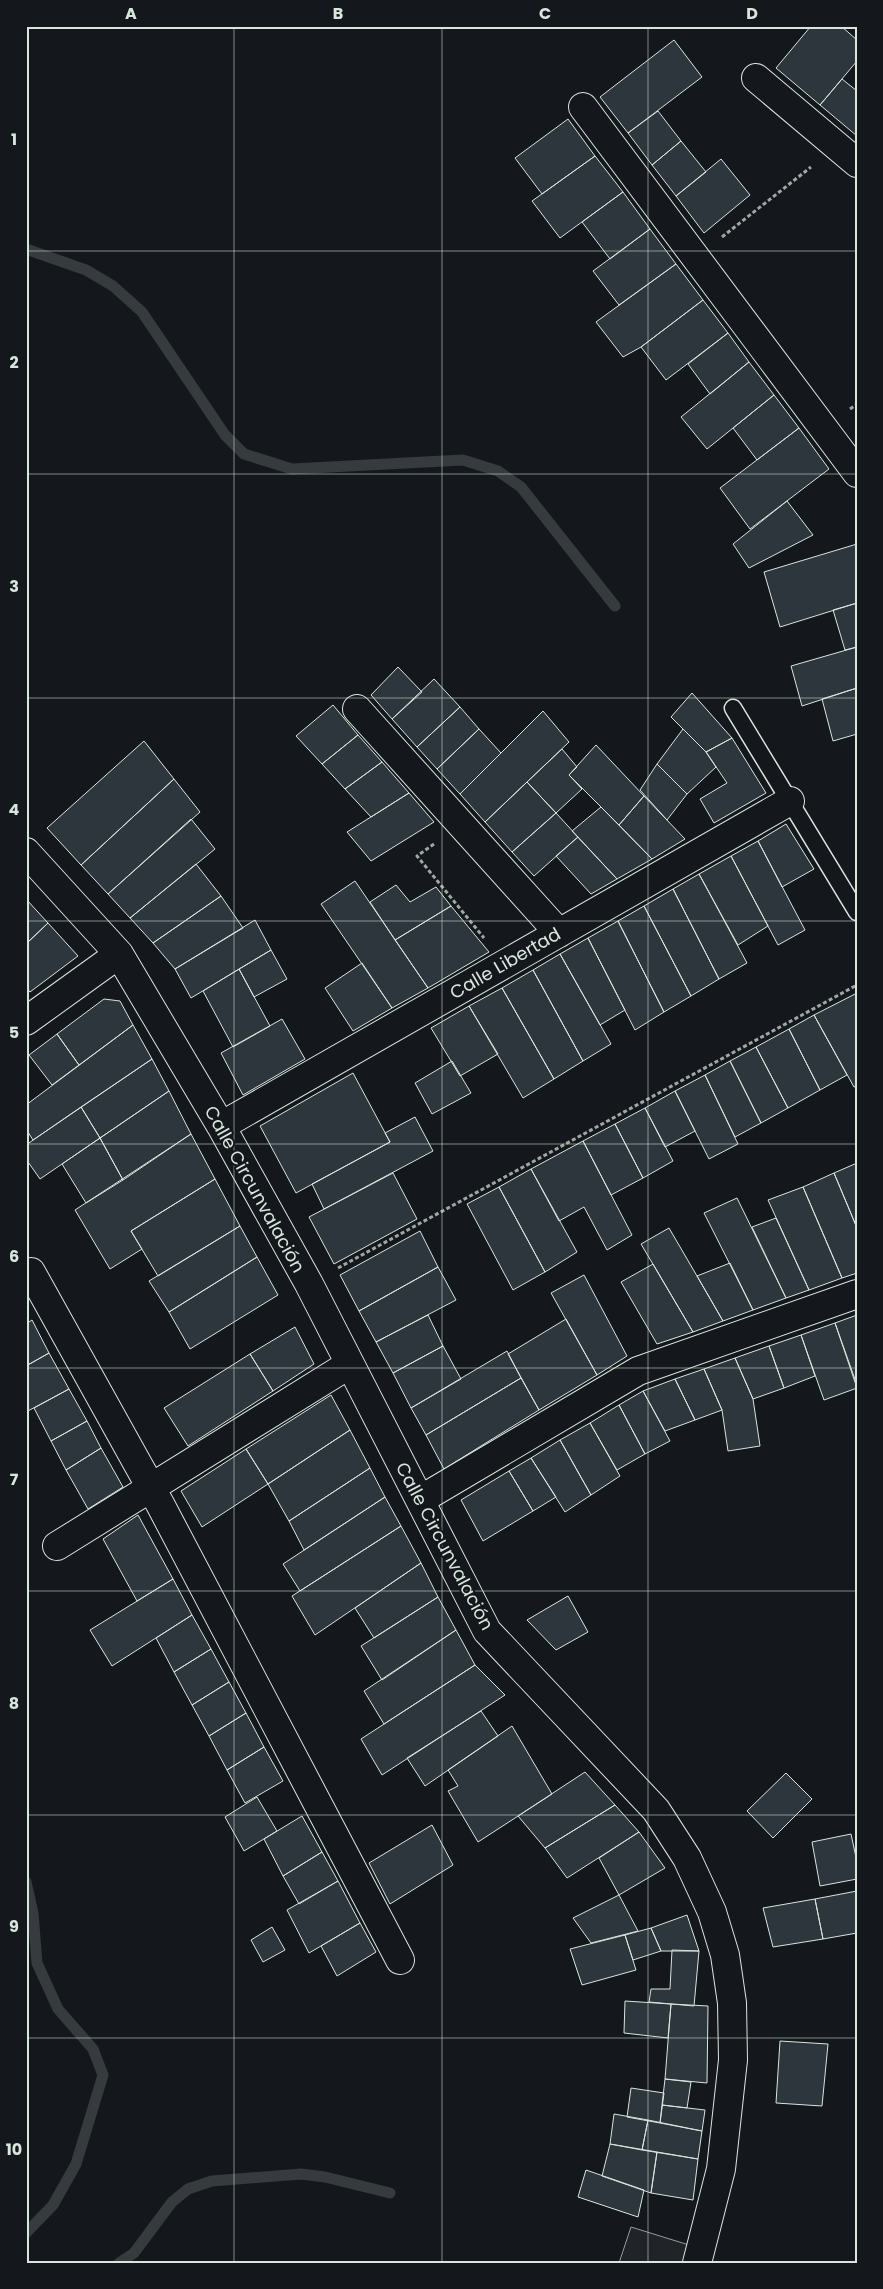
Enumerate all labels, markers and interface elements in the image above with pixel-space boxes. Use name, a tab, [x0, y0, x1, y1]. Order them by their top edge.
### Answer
text: A	[125, 2, 137, 25]
text: B	[333, 2, 343, 25]
text: C	[539, 2, 551, 25]
text: D	[746, 2, 758, 25]
text: 1	[11, 128, 17, 151]
text: 2	[9, 351, 19, 374]
text: 3	[9, 575, 19, 598]
text: 4	[9, 798, 20, 821]
street label: Calle Libertad	[445, 921, 565, 1005]
text: 5	[9, 1021, 19, 1044]
street label: Calle Circunvalación	[199, 1101, 311, 1277]
text: 6	[9, 1245, 19, 1268]
street label: Calle Circunvalación	[390, 1458, 500, 1634]
text: 7	[10, 1468, 19, 1491]
text: 8	[9, 1692, 19, 1715]
text: 9	[9, 1915, 19, 1938]
text: 10	[6, 2138, 22, 2161]

